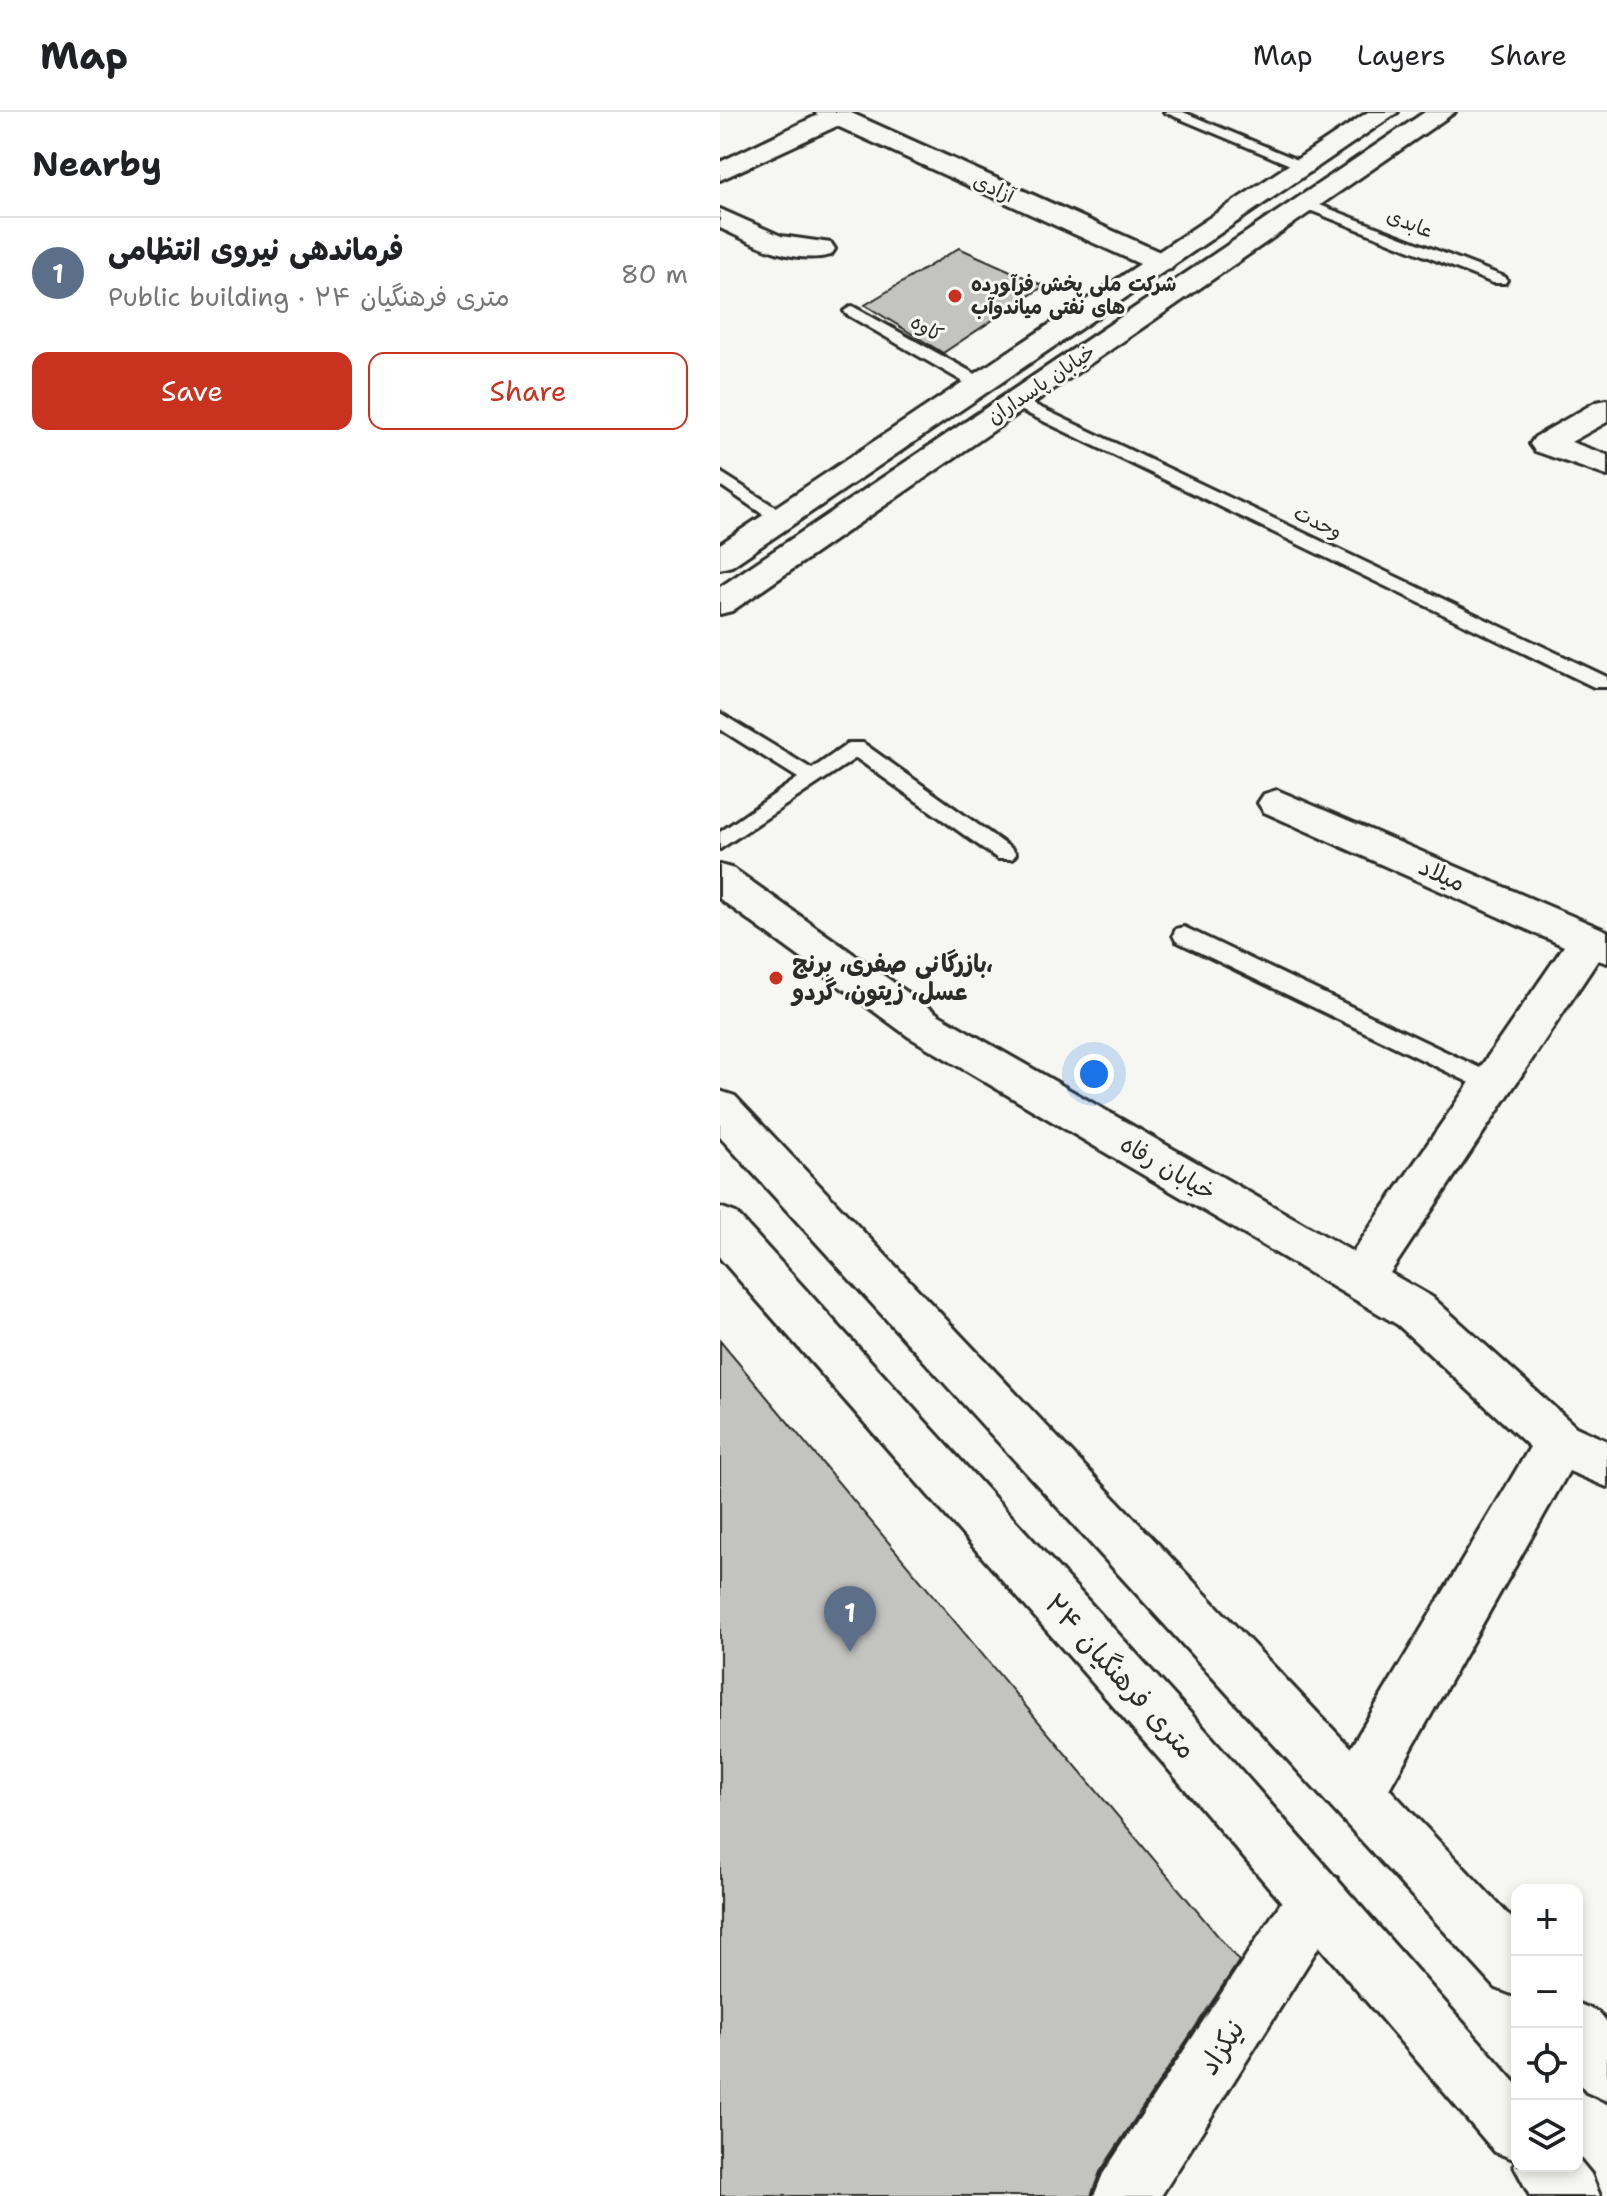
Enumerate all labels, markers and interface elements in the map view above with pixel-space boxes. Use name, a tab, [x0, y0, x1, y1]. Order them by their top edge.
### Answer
text: Map	[40, 30, 128, 81]
text: Map	[1253, 36, 1313, 74]
text: Layers	[1357, 36, 1446, 74]
text: Share	[1490, 36, 1567, 74]
text: Nearby	[32, 141, 162, 187]
street label: آزادی	[969, 168, 1020, 209]
street label: عابدی	[1383, 202, 1437, 244]
text: فرماندهی نیروی انتظامی	[108, 229, 404, 270]
text: 1	[52, 256, 64, 291]
text: 80 m	[621, 256, 688, 291]
place label: شرکت ملی پخش فرآورده های نفتی میاندوآب	[971, 271, 1176, 320]
text: Public building · ۲۴ متری فرهنگیان	[108, 279, 510, 314]
marker: شرکت ملی پخش فرآورده های نفتی میاندوآب	[946, 287, 964, 305]
street label: کاوه	[906, 308, 948, 348]
street label: خیابان پاسداران	[982, 338, 1100, 430]
button: Save	[32, 352, 352, 430]
button: Share	[368, 352, 688, 430]
street label: وحدت	[1290, 499, 1346, 545]
street label: میلاد	[1414, 851, 1470, 899]
place label: بازرگانی صفری، برنج، عسل، زیتون، گردو	[790, 948, 993, 1008]
marker: بازرگانی صفری، برنج، عسل، زیتون، گردو	[767, 969, 785, 987]
your location	[1074, 1054, 1114, 1094]
street label: خیابان رفاه	[1114, 1128, 1222, 1208]
street label: ۲۴ متری فرهنگیان	[1036, 1585, 1206, 1767]
pin: 1	[824, 1586, 876, 1652]
map controls	[1511, 1884, 1583, 2172]
button: +	[1511, 1884, 1583, 1956]
button: −	[1511, 1956, 1583, 2028]
street label: نیکزاد	[1189, 2012, 1253, 2082]
button: locate	[1511, 2028, 1583, 2100]
button: layers	[1511, 2100, 1583, 2172]

